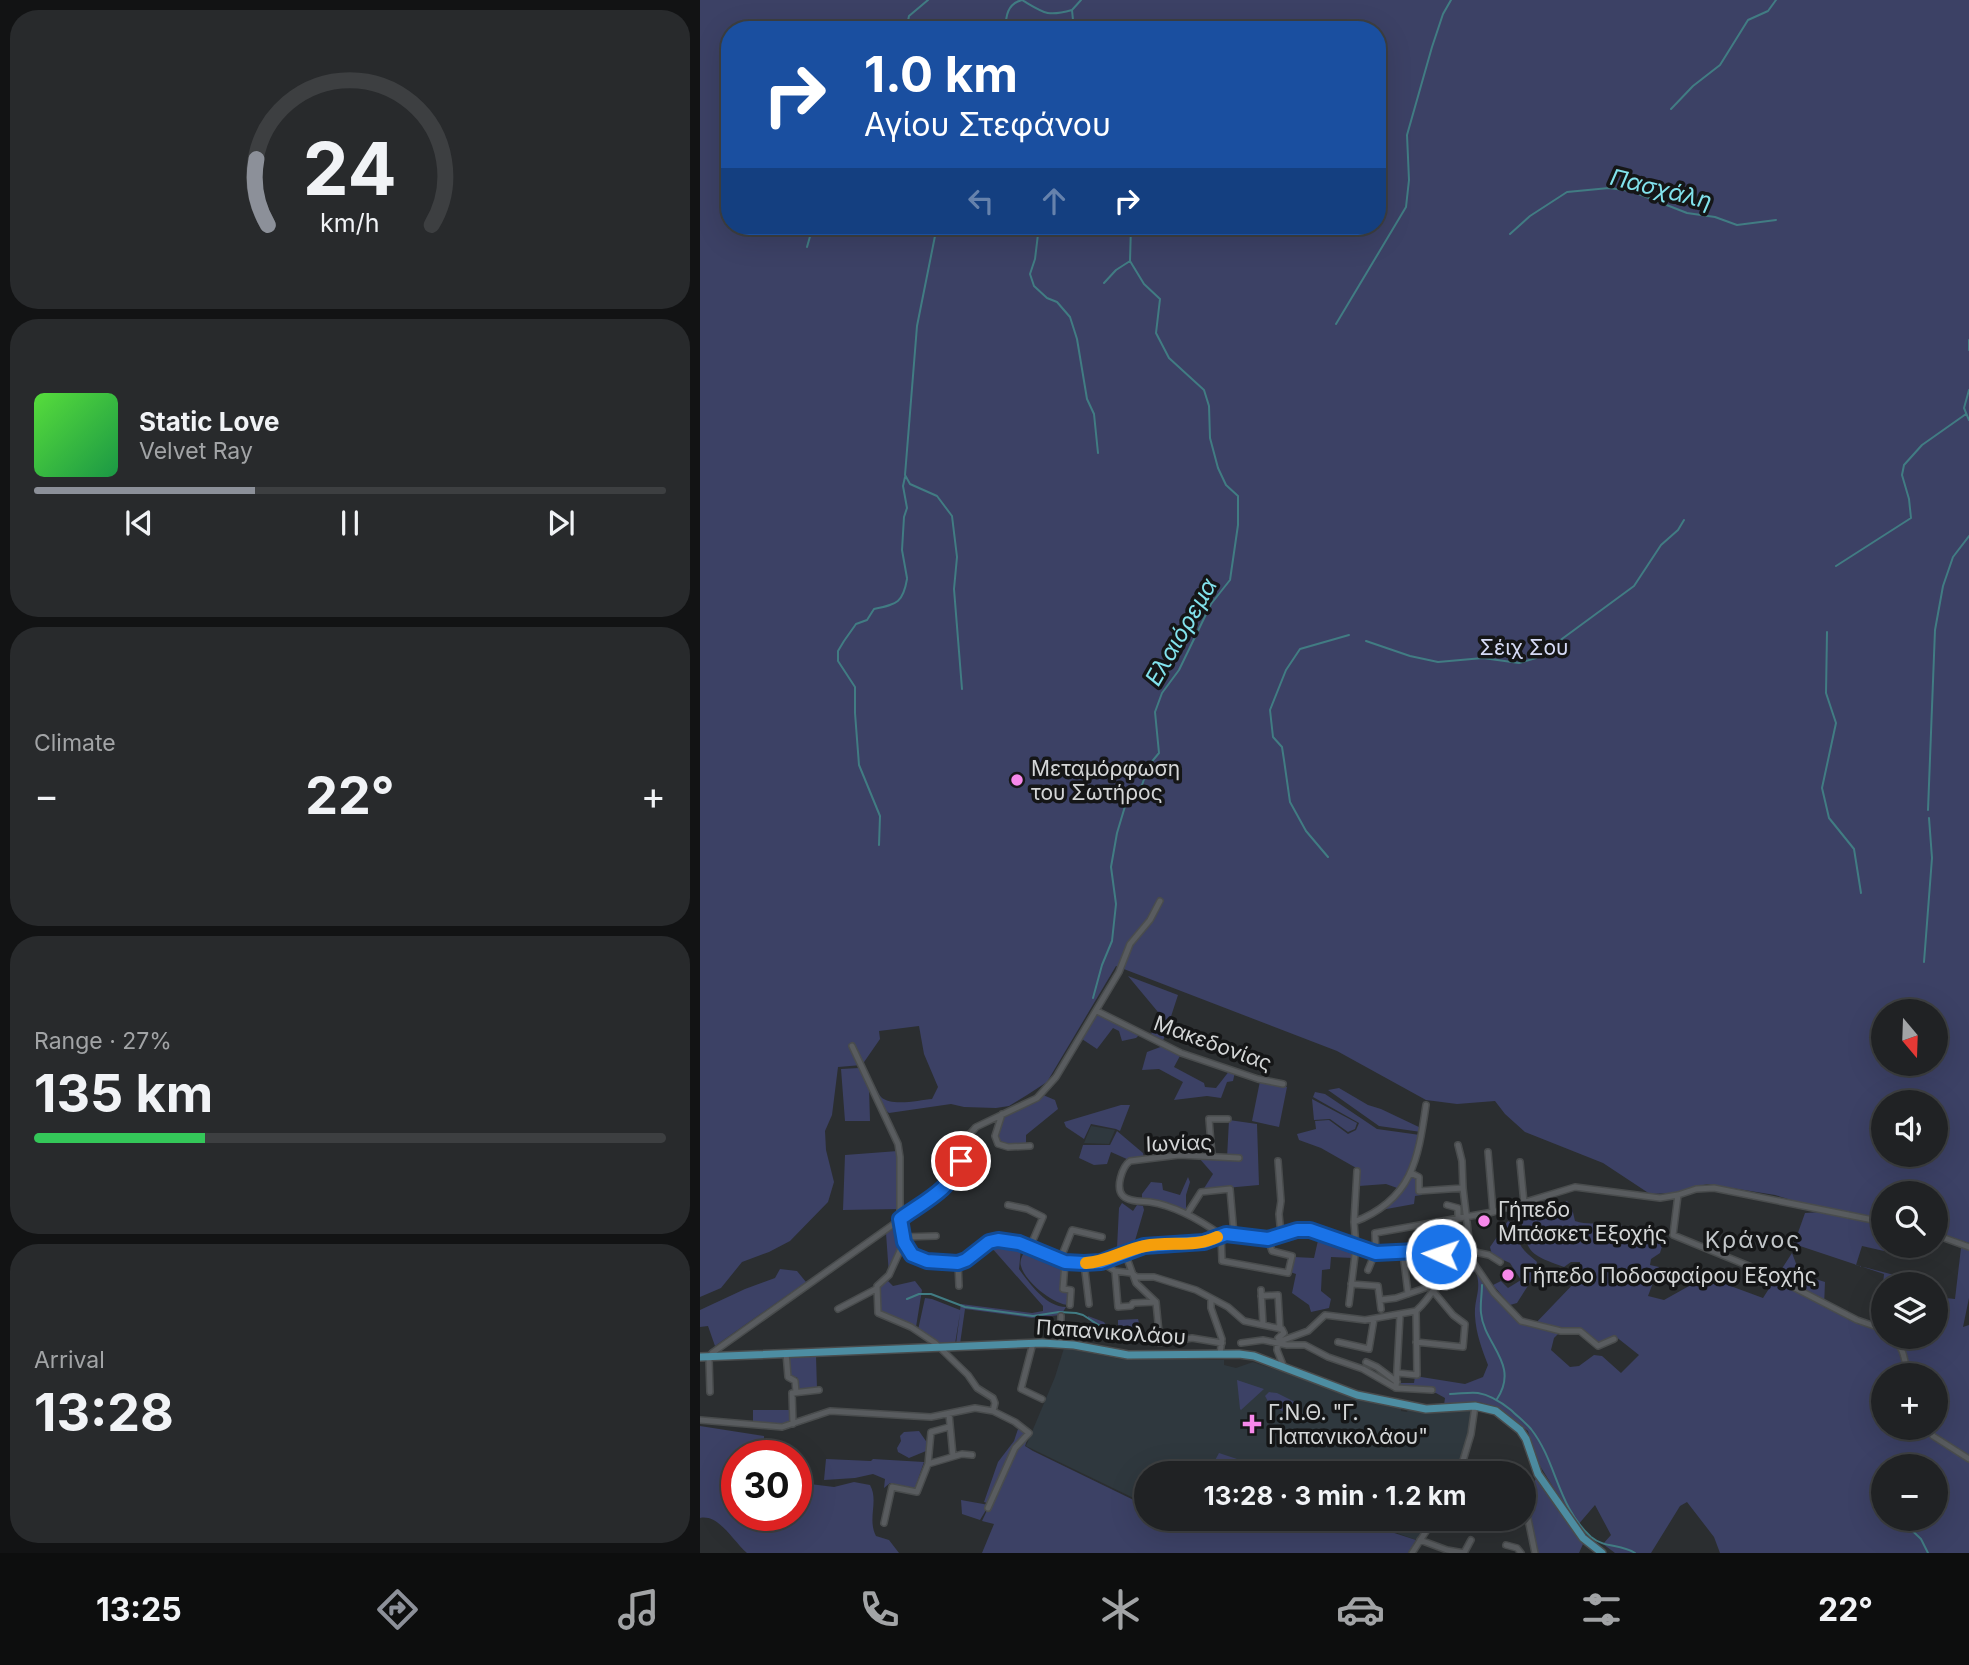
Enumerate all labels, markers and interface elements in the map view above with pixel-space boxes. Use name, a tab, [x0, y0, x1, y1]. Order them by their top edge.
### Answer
text: 1.0 km	[864, 45, 1018, 104]
icon: right	[749, 49, 840, 140]
text: Αγίου Στεφάνου	[864, 105, 1111, 144]
text: 24	[303, 125, 397, 214]
water label: Πασχάλη	[1607, 163, 1715, 215]
icon: left	[962, 182, 1000, 220]
icon: ahead	[1035, 182, 1073, 220]
icon: right	[1108, 182, 1146, 220]
text: km/h	[320, 208, 380, 238]
text: Static Love	[139, 406, 280, 437]
text: Velvet Ray	[139, 437, 253, 465]
icon: previous	[120, 504, 158, 542]
icon: pause	[331, 504, 369, 542]
icon: next	[542, 504, 580, 542]
water label: Ελαιόρεμα	[1139, 573, 1223, 691]
park label: Σέιχ Σου	[1480, 635, 1568, 660]
text: Climate	[34, 729, 116, 757]
place label: Μεταμόρφωση του Σωτήρος	[1031, 756, 1180, 805]
text: 22°	[305, 764, 395, 827]
text: −	[34, 772, 59, 818]
text: +	[641, 772, 666, 818]
marker: Μεταμόρφωση του Σωτήρος	[1009, 772, 1025, 788]
north arrow	[1871, 999, 1948, 1076]
map controls	[1871, 999, 1948, 1531]
street label: Μακεδονίας	[1151, 1010, 1275, 1076]
text: Range · 27%	[34, 1027, 172, 1055]
text: 135 km	[34, 1062, 213, 1125]
button: sound	[1871, 1090, 1948, 1167]
street label: Ιωνίας	[1145, 1129, 1213, 1157]
pin	[931, 1131, 991, 1191]
icon: arrive	[942, 1142, 980, 1180]
button: search	[1871, 1181, 1948, 1258]
place label: Γήπεδο Μπάσκετ Εξοχής	[1498, 1197, 1667, 1246]
marker: Γήπεδο Μπάσκετ Εξοχής	[1476, 1213, 1492, 1229]
position arrow	[1404, 1217, 1478, 1291]
district label: Κράνος	[1705, 1226, 1801, 1254]
place label: Γήπεδο Ποδοσφαίρου Εξοχής	[1522, 1263, 1817, 1288]
marker: Γήπεδο Ποδοσφαίρου Εξοχής	[1500, 1267, 1516, 1283]
button: layers	[1871, 1272, 1948, 1349]
street label: Παπανικολάου	[1035, 1314, 1187, 1350]
text: Arrival	[34, 1346, 105, 1374]
button: +	[1871, 1363, 1948, 1440]
text: 13:28	[34, 1381, 174, 1444]
place label: Γ.Ν.Θ. "Γ. Παπανικολάου"	[1268, 1400, 1428, 1449]
marker: Γ.Ν.Θ. "Γ. Παπανικολάου"	[1242, 1414, 1262, 1434]
speed limit sign: 30	[721, 1440, 812, 1531]
button: −	[1871, 1454, 1948, 1531]
text: 13:28 · 3 min · 1.2 km	[1203, 1480, 1467, 1511]
icon: directions	[373, 1585, 422, 1634]
icon: music	[614, 1585, 663, 1634]
icon: phone	[855, 1585, 904, 1634]
icon: climate	[1096, 1585, 1145, 1634]
icon: car	[1336, 1585, 1385, 1634]
icon: filters	[1577, 1585, 1626, 1634]
text: 13:25	[96, 1590, 182, 1629]
text: 22°	[1818, 1590, 1873, 1629]

